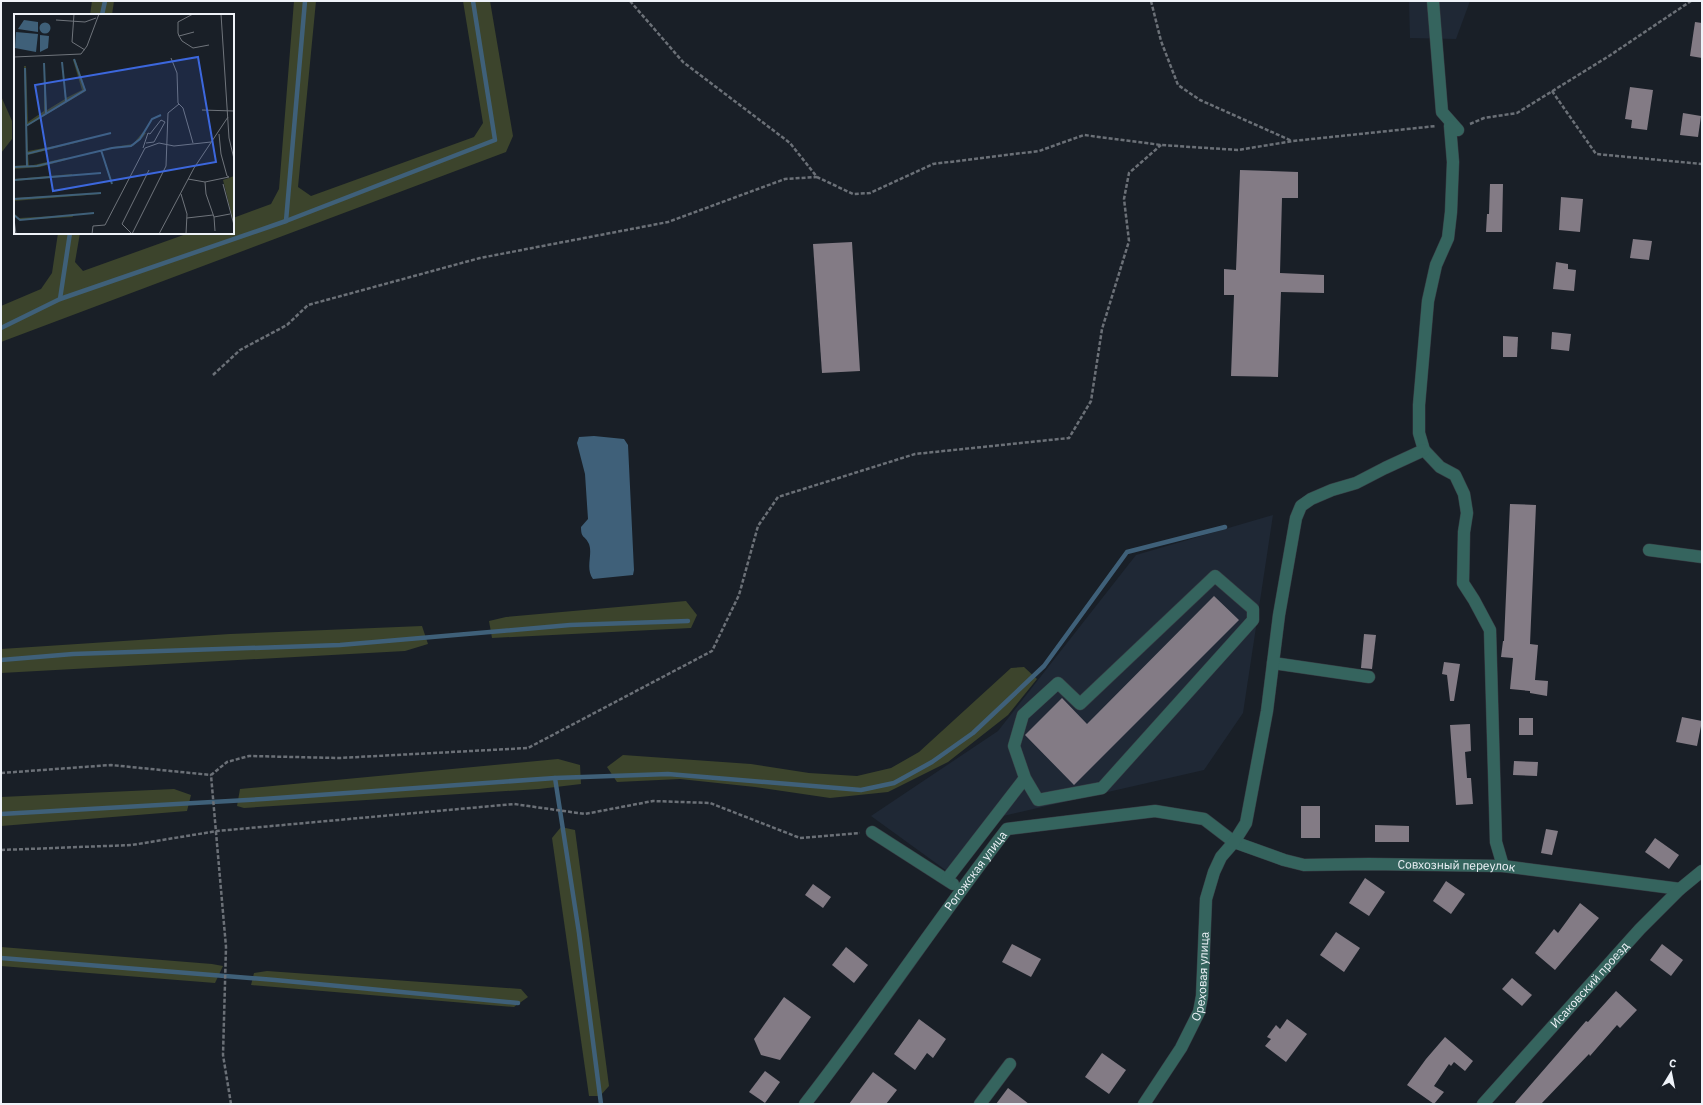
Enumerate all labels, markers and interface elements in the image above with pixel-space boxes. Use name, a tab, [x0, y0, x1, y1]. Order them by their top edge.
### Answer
inset map	[14, 14, 234, 234]
street label: Рогожская улица	[941, 827, 1010, 914]
street label: Совхозный переулок	[1397, 856, 1517, 875]
street label: Ореховая улица	[1188, 931, 1212, 1024]
street label: Исаковский проезд	[1547, 938, 1632, 1031]
north arrow	[1651, 1053, 1691, 1093]
text: С	[1668, 1056, 1677, 1071]

